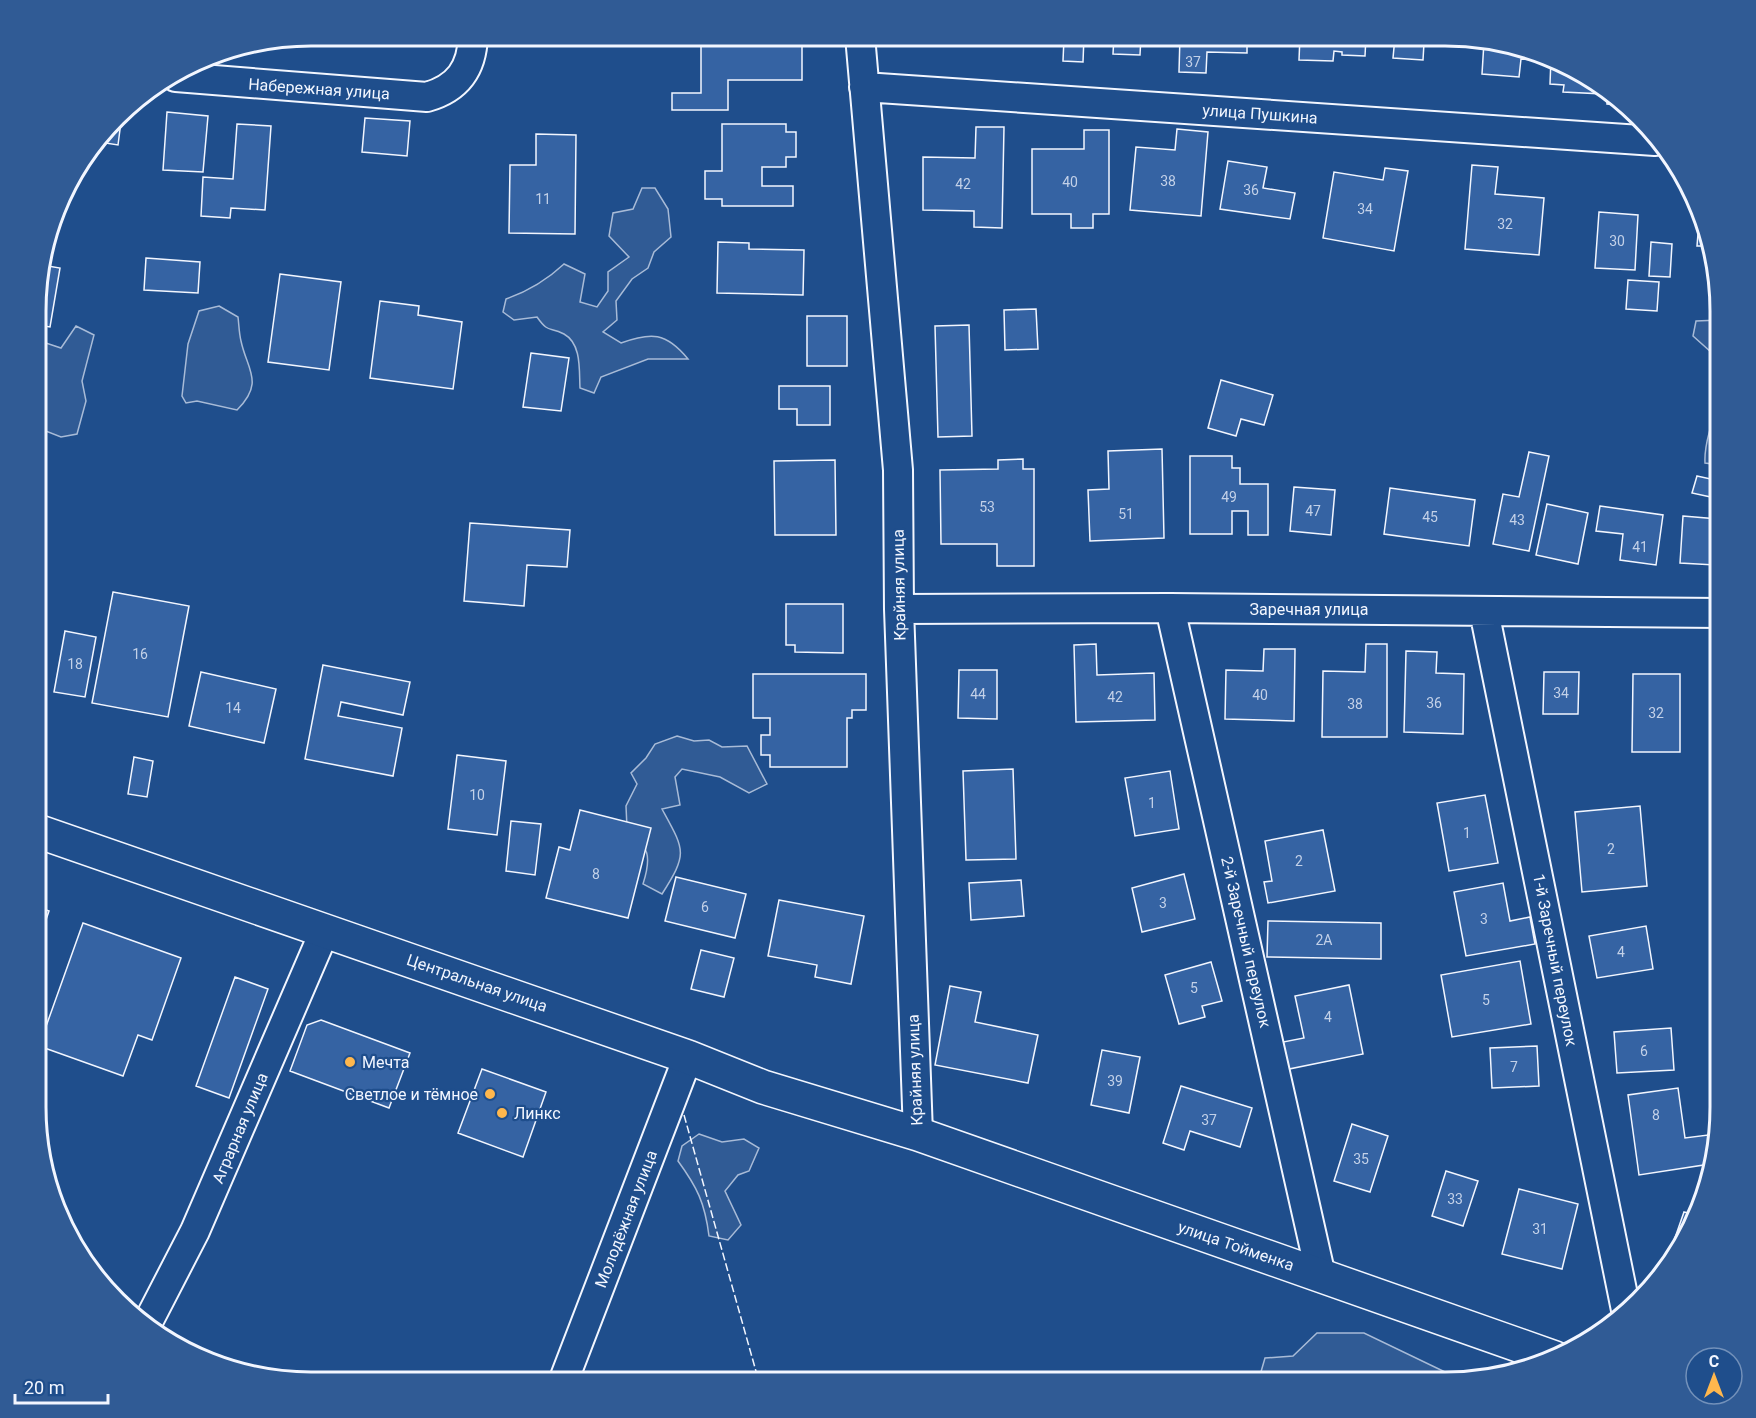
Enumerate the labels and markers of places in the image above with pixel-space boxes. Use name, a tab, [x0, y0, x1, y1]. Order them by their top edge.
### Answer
place label: Мечта	[362, 1053, 409, 1072]
marker: Мечта	[343, 1055, 357, 1069]
place label: Светлое и тёмное	[345, 1085, 478, 1104]
marker: Светлое и тёмное	[483, 1087, 497, 1101]
place label: Линкс	[514, 1104, 561, 1123]
marker: Линкс	[495, 1106, 509, 1120]

